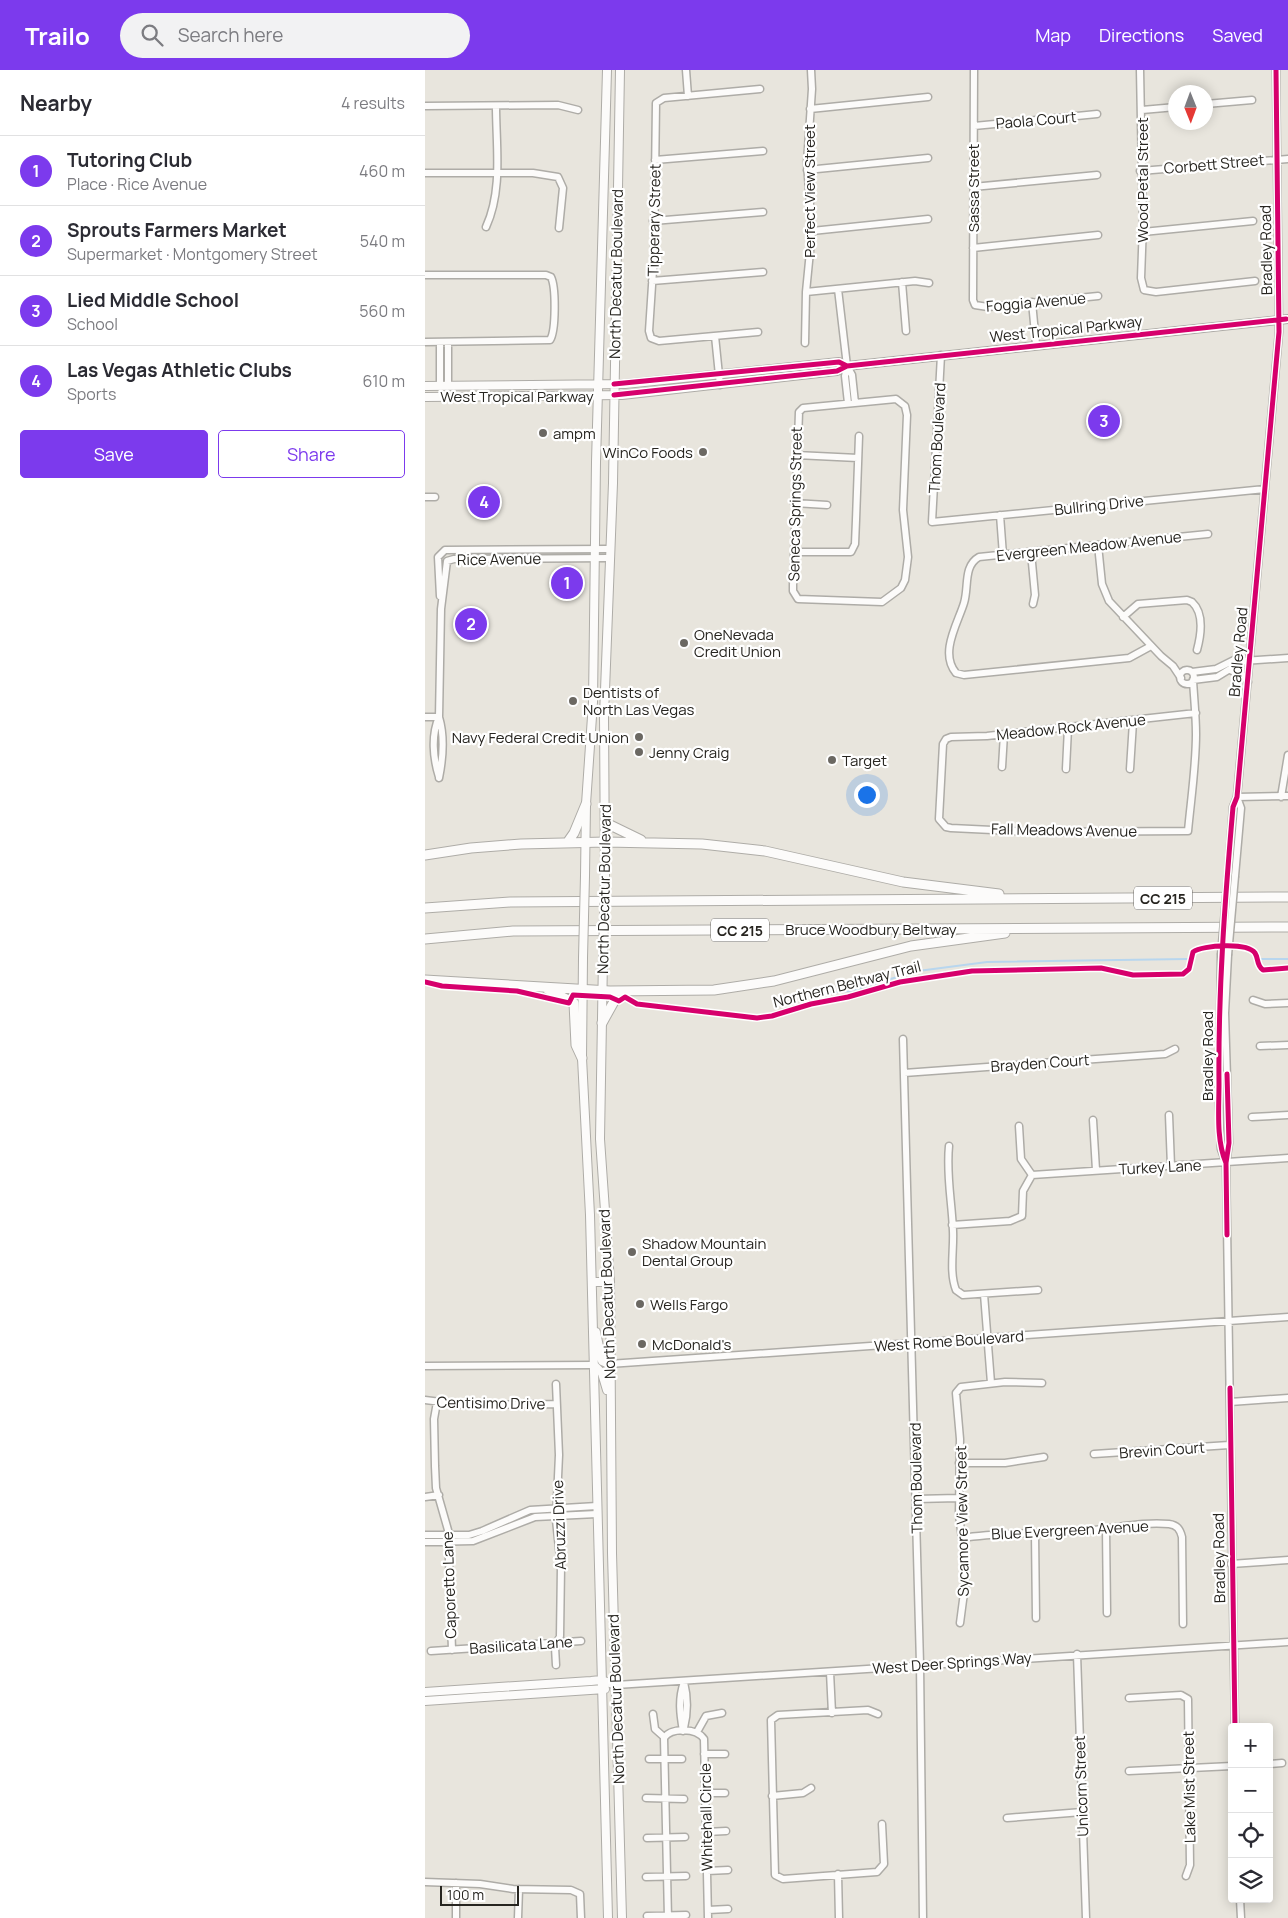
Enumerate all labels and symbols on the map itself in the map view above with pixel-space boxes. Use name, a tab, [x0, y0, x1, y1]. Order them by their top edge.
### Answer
north arrow	[1168, 85, 1213, 130]
street label: Paola Court	[995, 106, 1077, 134]
street label: Wood Petal Street	[1132, 117, 1153, 243]
street label: Perfect View Street	[799, 124, 820, 258]
street label: Sassa Street	[963, 144, 984, 232]
street label: Corbett Street	[1163, 149, 1265, 179]
street label: Tipperary Street	[643, 163, 665, 277]
street label: North Decatur Boulevard	[604, 189, 628, 359]
street label: Bradley Road	[1255, 205, 1277, 295]
street label: Foggia Avenue	[985, 287, 1087, 317]
street label: West Tropical Parkway	[989, 311, 1143, 347]
street label: Thom Boulevard	[924, 382, 950, 494]
street label: West Tropical Parkway	[440, 386, 594, 407]
pin: 3	[1088, 402, 1120, 440]
place label: ampm	[553, 423, 596, 444]
street label: Seneca Springs Street	[783, 426, 807, 582]
marker: ampm	[537, 427, 549, 439]
place label: WinCo Foods	[602, 442, 693, 463]
marker: WinCo Foods	[697, 446, 709, 458]
pin: 4	[468, 483, 500, 521]
street label: Bullring Drive	[1053, 490, 1145, 520]
street label: Evergreen Meadow Avenue	[995, 526, 1183, 566]
street label: Rice Avenue	[457, 548, 541, 570]
pin: 1	[551, 564, 583, 602]
pin: 2	[455, 605, 487, 643]
street label: Bradley Road	[1224, 606, 1252, 698]
place label: OneNevada Credit Union	[694, 624, 781, 662]
marker: OneNevada Credit Union	[678, 637, 690, 649]
place label: Dentists of North Las Vegas	[583, 682, 694, 720]
marker: Dentists of North Las Vegas	[567, 695, 579, 707]
street label: Meadow Rock Avenue	[995, 709, 1147, 745]
place label: Navy Federal Credit Union	[452, 727, 629, 748]
marker: Navy Federal Credit Union	[633, 731, 645, 743]
place label: Jenny Craig	[649, 742, 729, 763]
marker: Jenny Craig	[633, 746, 645, 758]
place label: Target	[842, 750, 887, 771]
marker: Target	[826, 754, 838, 766]
your location	[854, 782, 880, 808]
street label: North Decatur Boulevard	[592, 804, 616, 974]
street label: Fall Meadows Avenue	[991, 818, 1137, 842]
road number: CC 215	[1134, 886, 1192, 910]
road number: CC 215	[711, 918, 769, 942]
street label: Bruce Woodbury Beltway	[785, 919, 957, 940]
street label: Northern Beltway Trail	[771, 955, 923, 1013]
street label: Bradley Road	[1197, 1011, 1218, 1101]
street label: Brayden Court	[990, 1049, 1090, 1077]
street label: Turkey Lane	[1118, 1154, 1202, 1180]
street label: North Decatur Boulevard	[594, 1209, 620, 1379]
place label: Shadow Mountain Dental Group	[642, 1233, 767, 1271]
marker: Shadow Mountain Dental Group	[626, 1246, 638, 1258]
place label: Wells Fargo	[650, 1294, 728, 1315]
marker: Wells Fargo	[634, 1298, 646, 1310]
street label: West Rome Boulevard	[873, 1325, 1025, 1357]
place label: McDonald's	[652, 1334, 731, 1355]
marker: McDonald's	[636, 1338, 648, 1350]
street label: Centisimo Drive	[436, 1392, 546, 1414]
street label: Thom Boulevard	[905, 1422, 927, 1534]
street label: Brevin Court	[1118, 1437, 1206, 1463]
street label: Sycamore View Street	[950, 1445, 974, 1597]
street label: Abruzzi Drive	[547, 1479, 571, 1570]
street label: Bradley Road	[1208, 1513, 1230, 1603]
street label: Blue Evergreen Avenue	[991, 1515, 1150, 1545]
street label: Caporetto Lane	[437, 1531, 461, 1639]
street label: North Decatur Boulevard	[603, 1614, 629, 1784]
street label: Basilicata Lane	[469, 1631, 574, 1659]
street label: West Deer Springs Way	[872, 1647, 1032, 1679]
street label: Lake Mist Street	[1178, 1731, 1200, 1843]
street label: Unicorn Street	[1069, 1735, 1093, 1837]
street label: Whitehall Circle	[695, 1763, 717, 1871]
scale bar	[440, 1883, 519, 1906]

